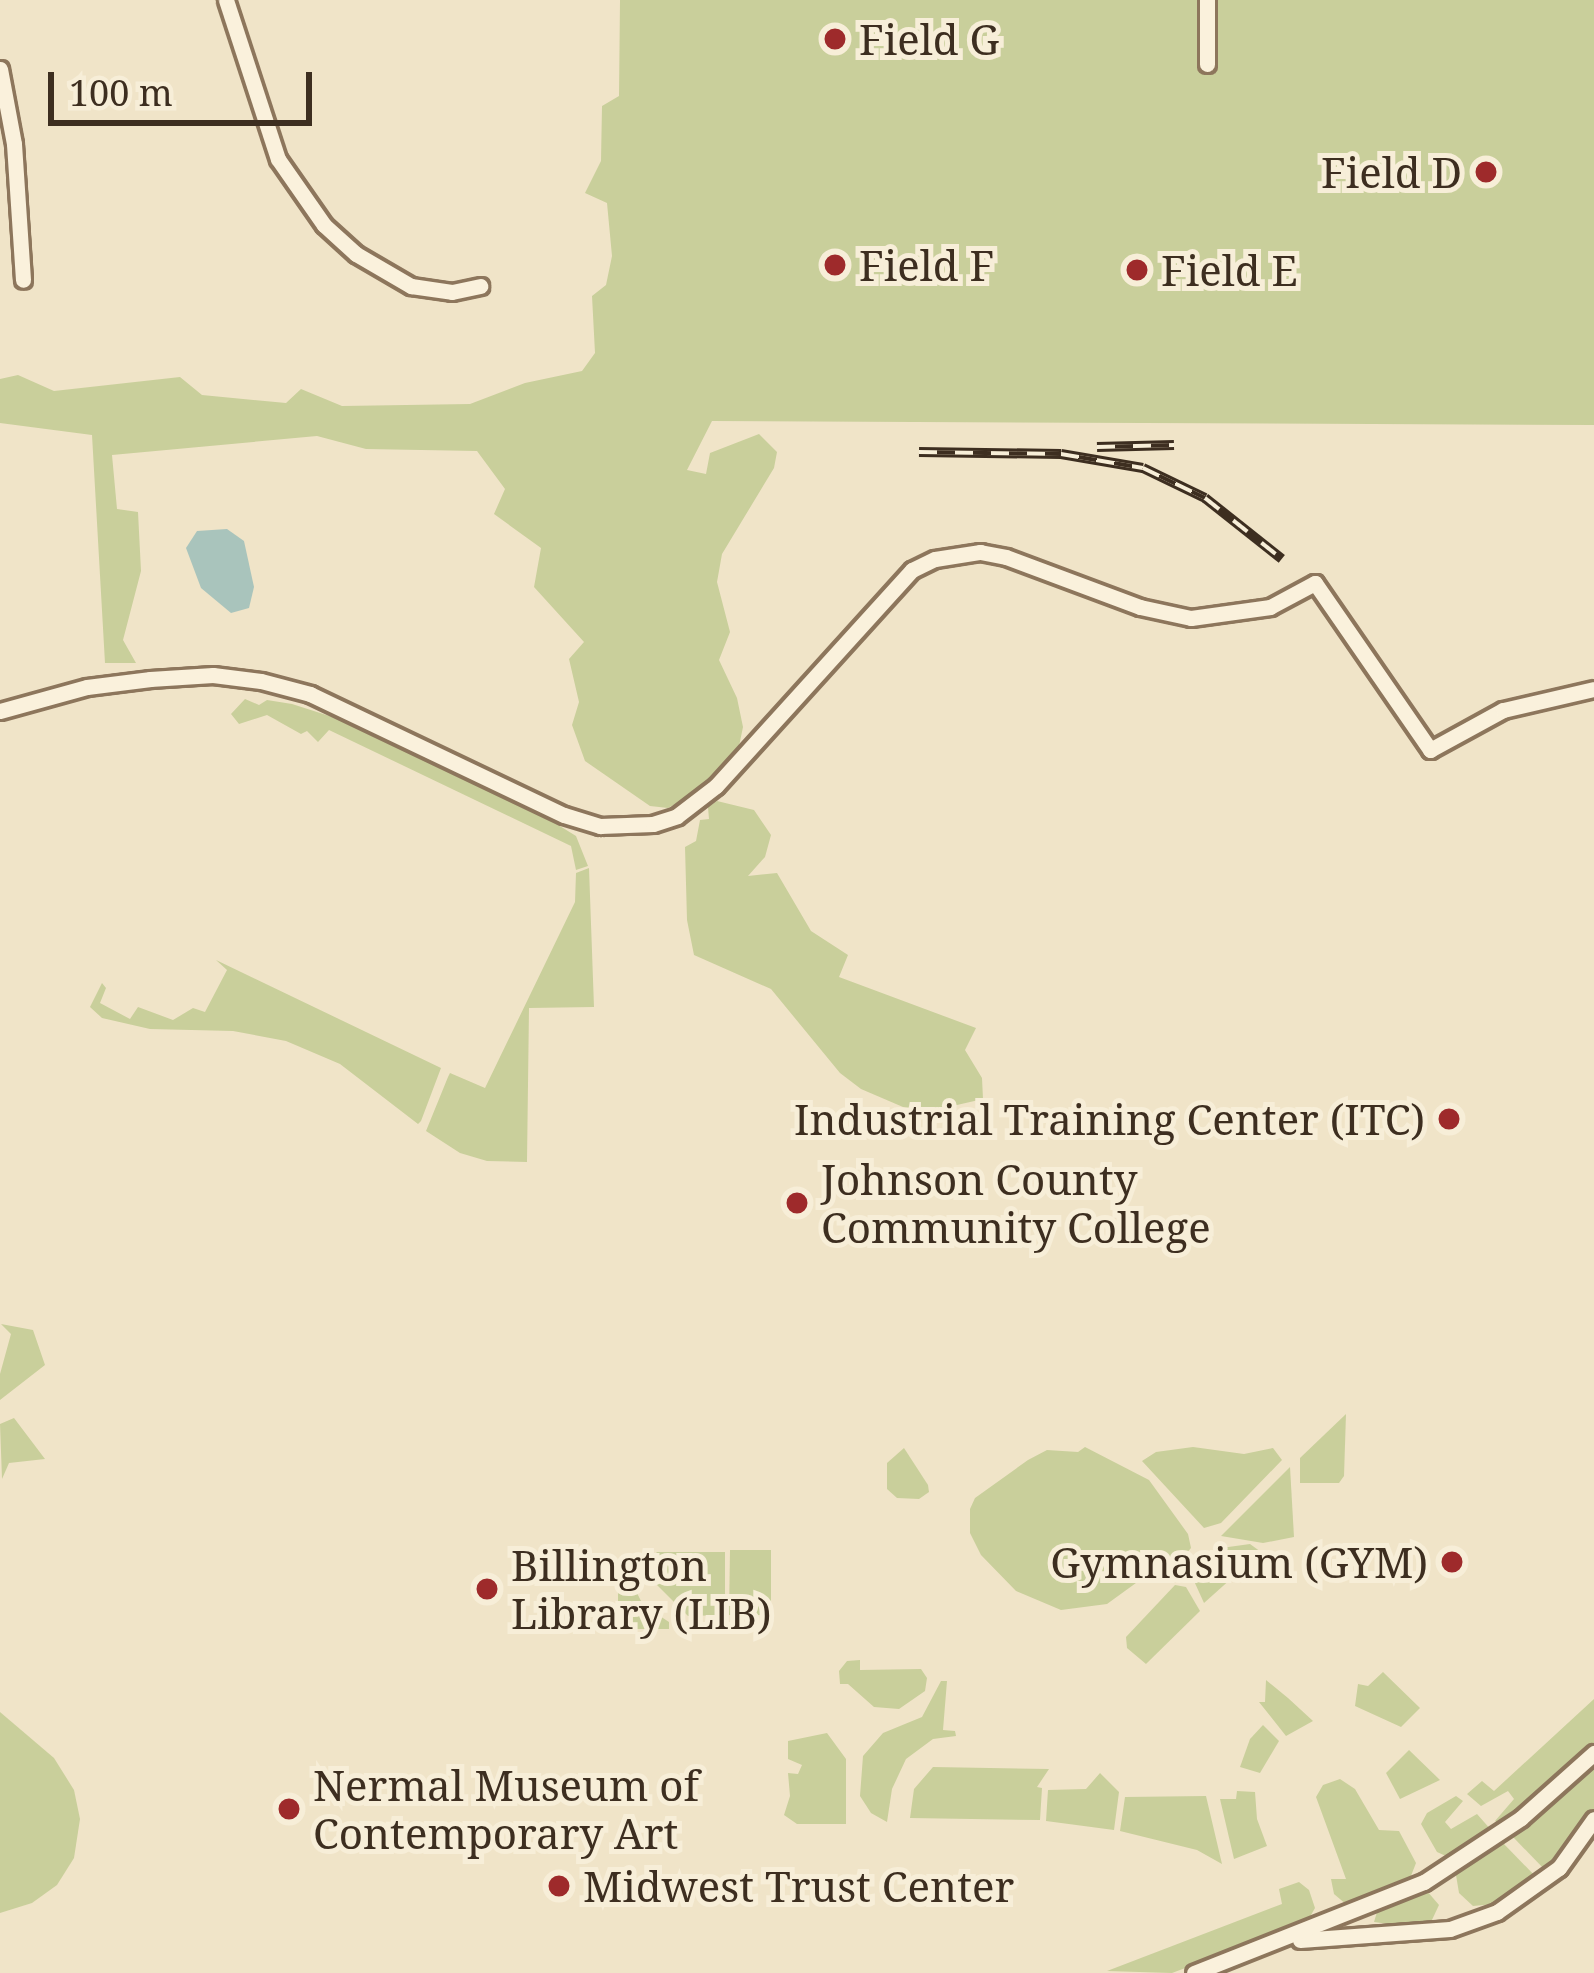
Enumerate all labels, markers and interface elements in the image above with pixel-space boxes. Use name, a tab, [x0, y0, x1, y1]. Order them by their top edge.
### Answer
place label: Field G	[859, 14, 999, 64]
marker: Field G	[822, 26, 848, 52]
scale bar	[54, 48, 318, 122]
text: 100 m	[69, 68, 173, 117]
place label: Field D	[1321, 147, 1462, 197]
marker: Field D	[1473, 159, 1499, 185]
place label: Field F	[859, 240, 994, 290]
place label: Field E	[1161, 245, 1298, 295]
marker: Field F	[822, 252, 848, 278]
marker: Field E	[1124, 257, 1150, 283]
place label: Industrial Training Center (ITC)	[794, 1094, 1425, 1144]
marker: Industrial Training Center (ITC)	[1436, 1106, 1462, 1132]
place label: Johnson County Community College	[821, 1154, 1211, 1252]
marker: Johnson County Community College	[784, 1190, 810, 1216]
place label: Gymnasium (GYM)	[1050, 1537, 1428, 1587]
place label: Billington Library (LIB)	[511, 1540, 772, 1638]
marker: Gymnasium (GYM)	[1439, 1549, 1465, 1575]
marker: Billington Library (LIB)	[474, 1576, 500, 1602]
place label: Nermal Museum of Contemporary Art	[313, 1760, 699, 1858]
marker: Nermal Museum of Contemporary Art	[276, 1796, 302, 1822]
place label: Midwest Trust Center	[583, 1861, 1014, 1911]
marker: Midwest Trust Center	[546, 1873, 572, 1899]

